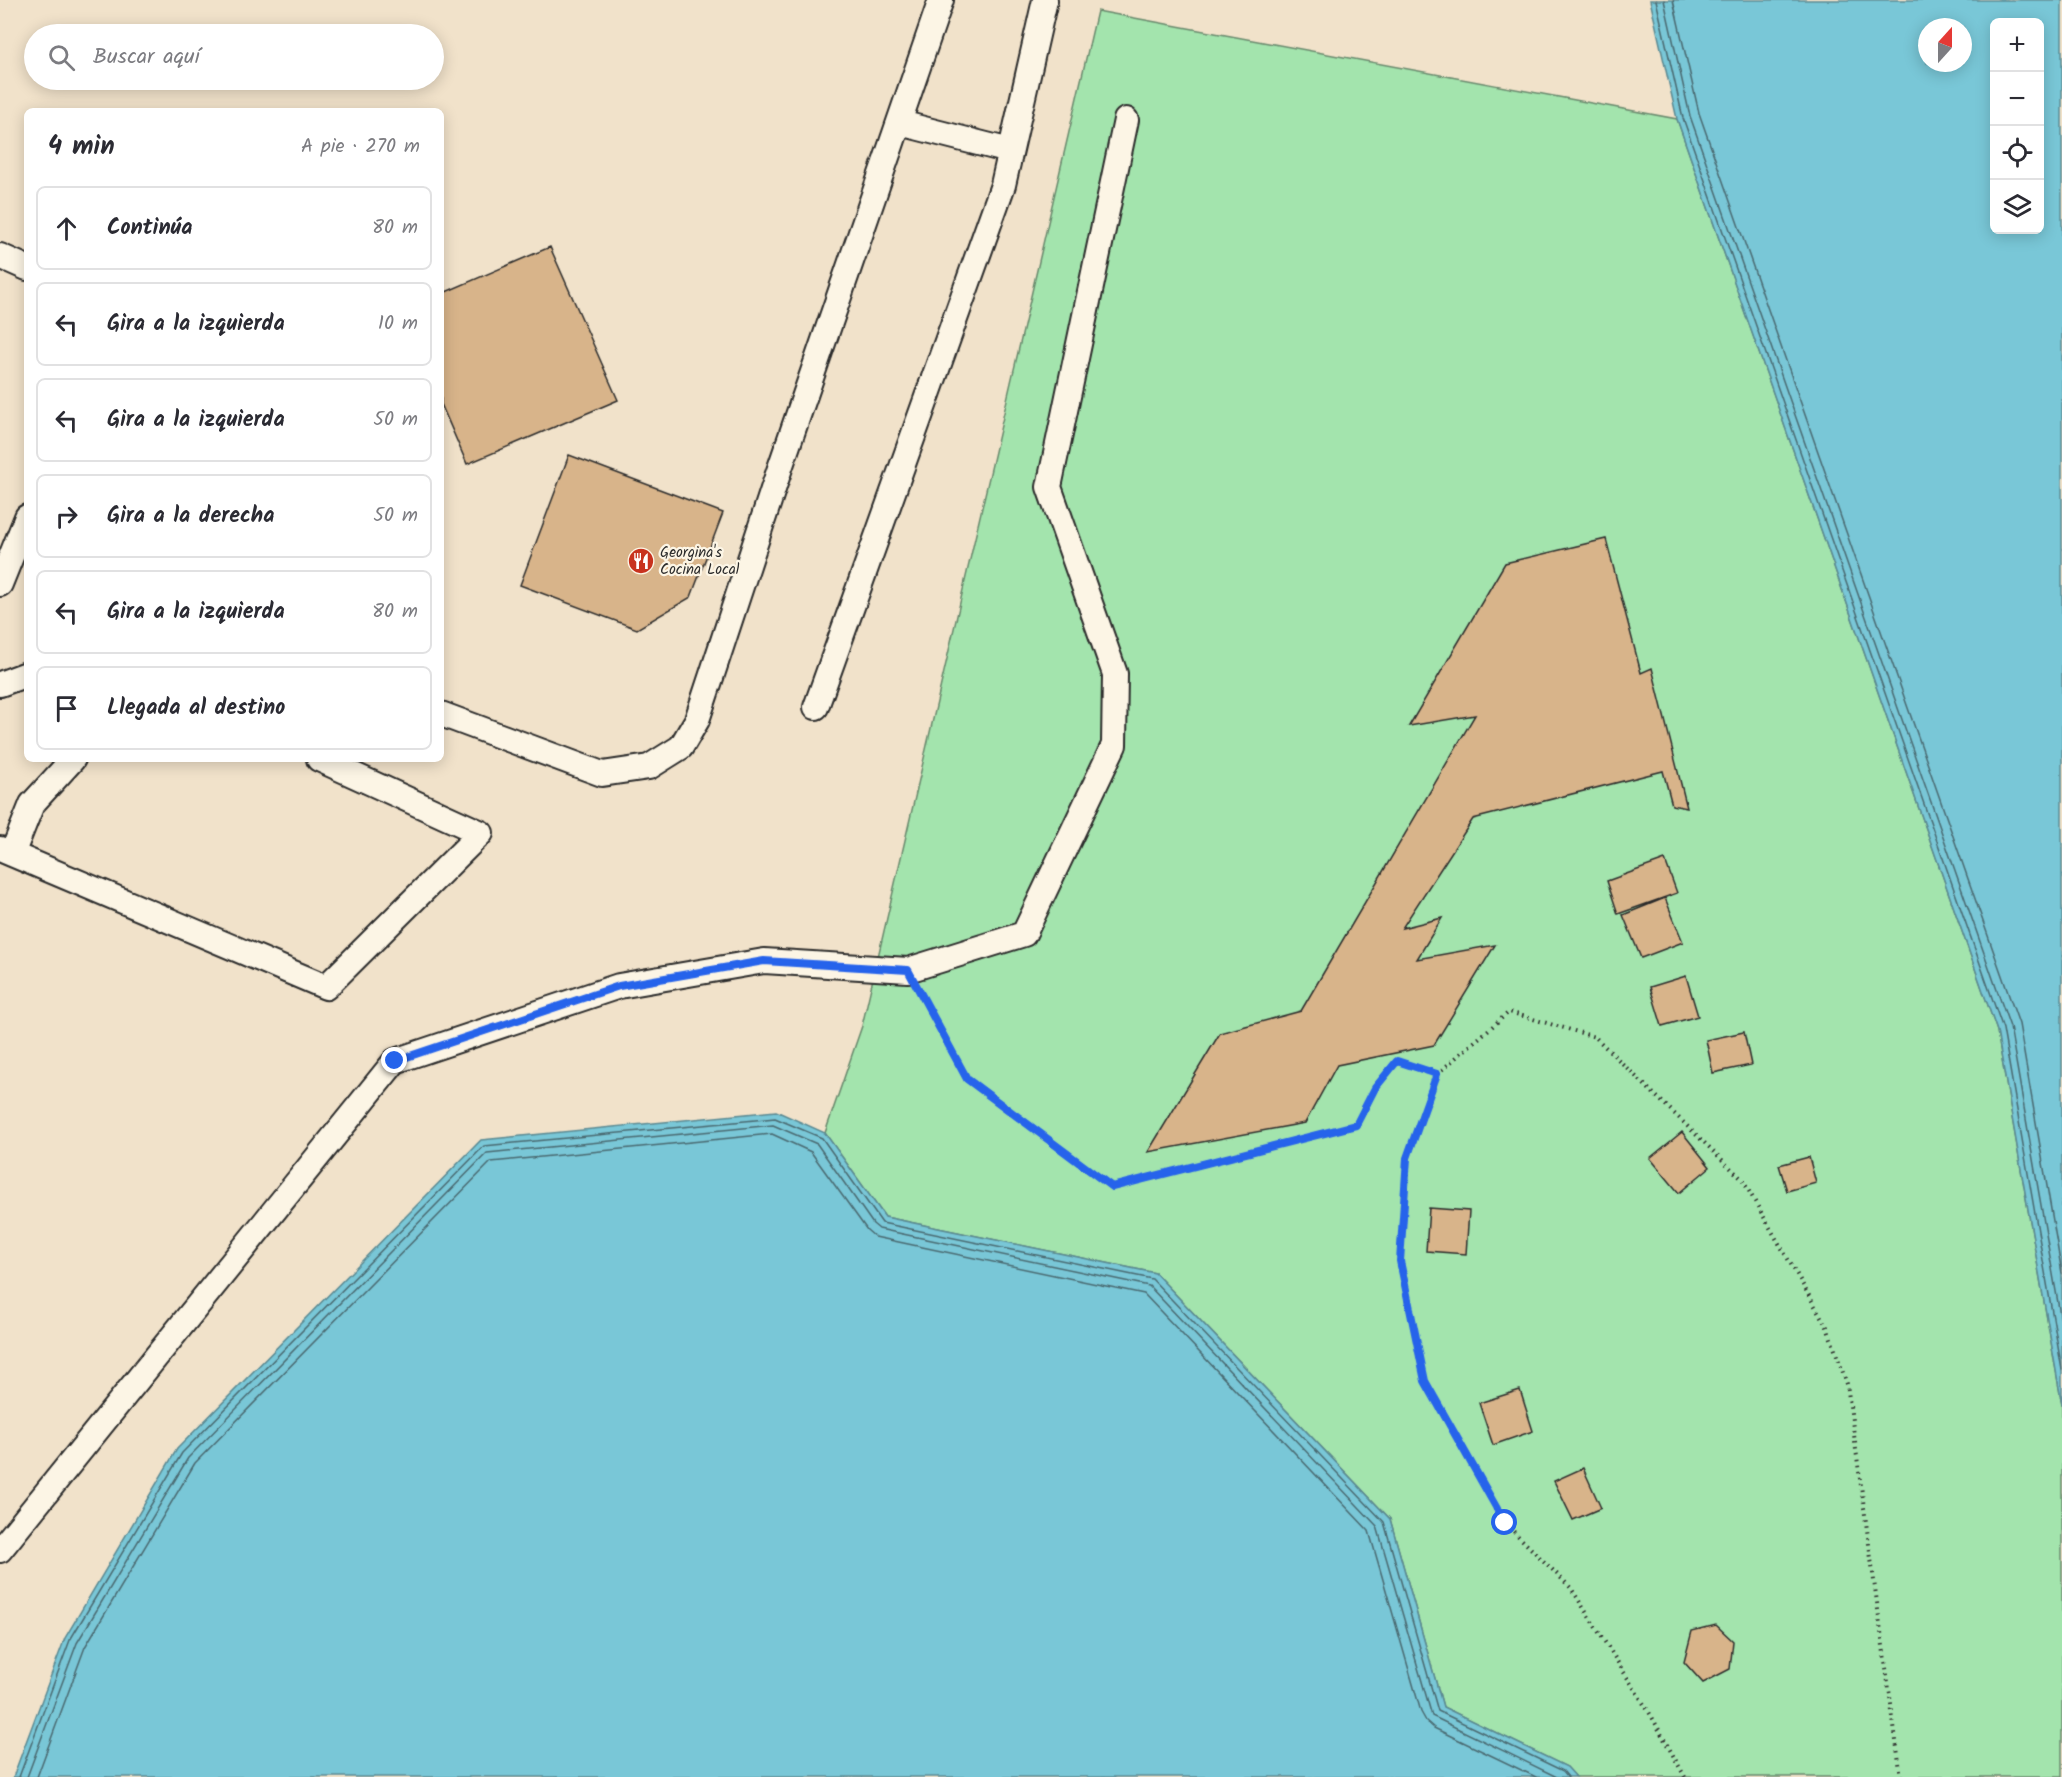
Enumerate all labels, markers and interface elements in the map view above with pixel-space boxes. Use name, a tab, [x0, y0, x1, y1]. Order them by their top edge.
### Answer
north arrow	[1918, 18, 1972, 72]
map controls	[1990, 18, 2044, 234]
button: +	[1990, 18, 2044, 72]
search box	[24, 24, 444, 90]
text: Buscar aquí	[93, 40, 200, 75]
icon: search	[45, 41, 78, 74]
button: −	[1990, 72, 2044, 126]
text: 4 min	[48, 126, 115, 168]
button: locate	[1990, 126, 2044, 180]
text: A pie · 270 m	[301, 131, 420, 163]
button: layers	[1990, 180, 2044, 234]
text: Continúa	[107, 211, 192, 246]
icon: ahead	[50, 212, 83, 245]
text: 80 m	[372, 212, 418, 244]
text: Gira a la izquierda	[107, 307, 285, 342]
icon: left	[50, 308, 83, 341]
text: 10 m	[378, 308, 418, 340]
text: Gira a la izquierda	[107, 403, 285, 438]
icon: left	[50, 404, 83, 437]
text: 50 m	[373, 404, 418, 436]
text: Gira a la derecha	[107, 499, 274, 534]
icon: right	[50, 500, 83, 533]
text: 50 m	[373, 500, 418, 532]
place label: Georgina's Cocina Local	[660, 541, 740, 582]
restaurant icon: Georgina's Cocina Local	[626, 546, 656, 576]
text: Gira a la izquierda	[107, 595, 285, 630]
icon: left	[50, 596, 83, 629]
text: 80 m	[372, 596, 418, 628]
text: Llegada al destino	[107, 691, 285, 726]
icon: arrive	[50, 692, 83, 725]
route end	[381, 1047, 407, 1073]
route start	[1491, 1509, 1517, 1535]

